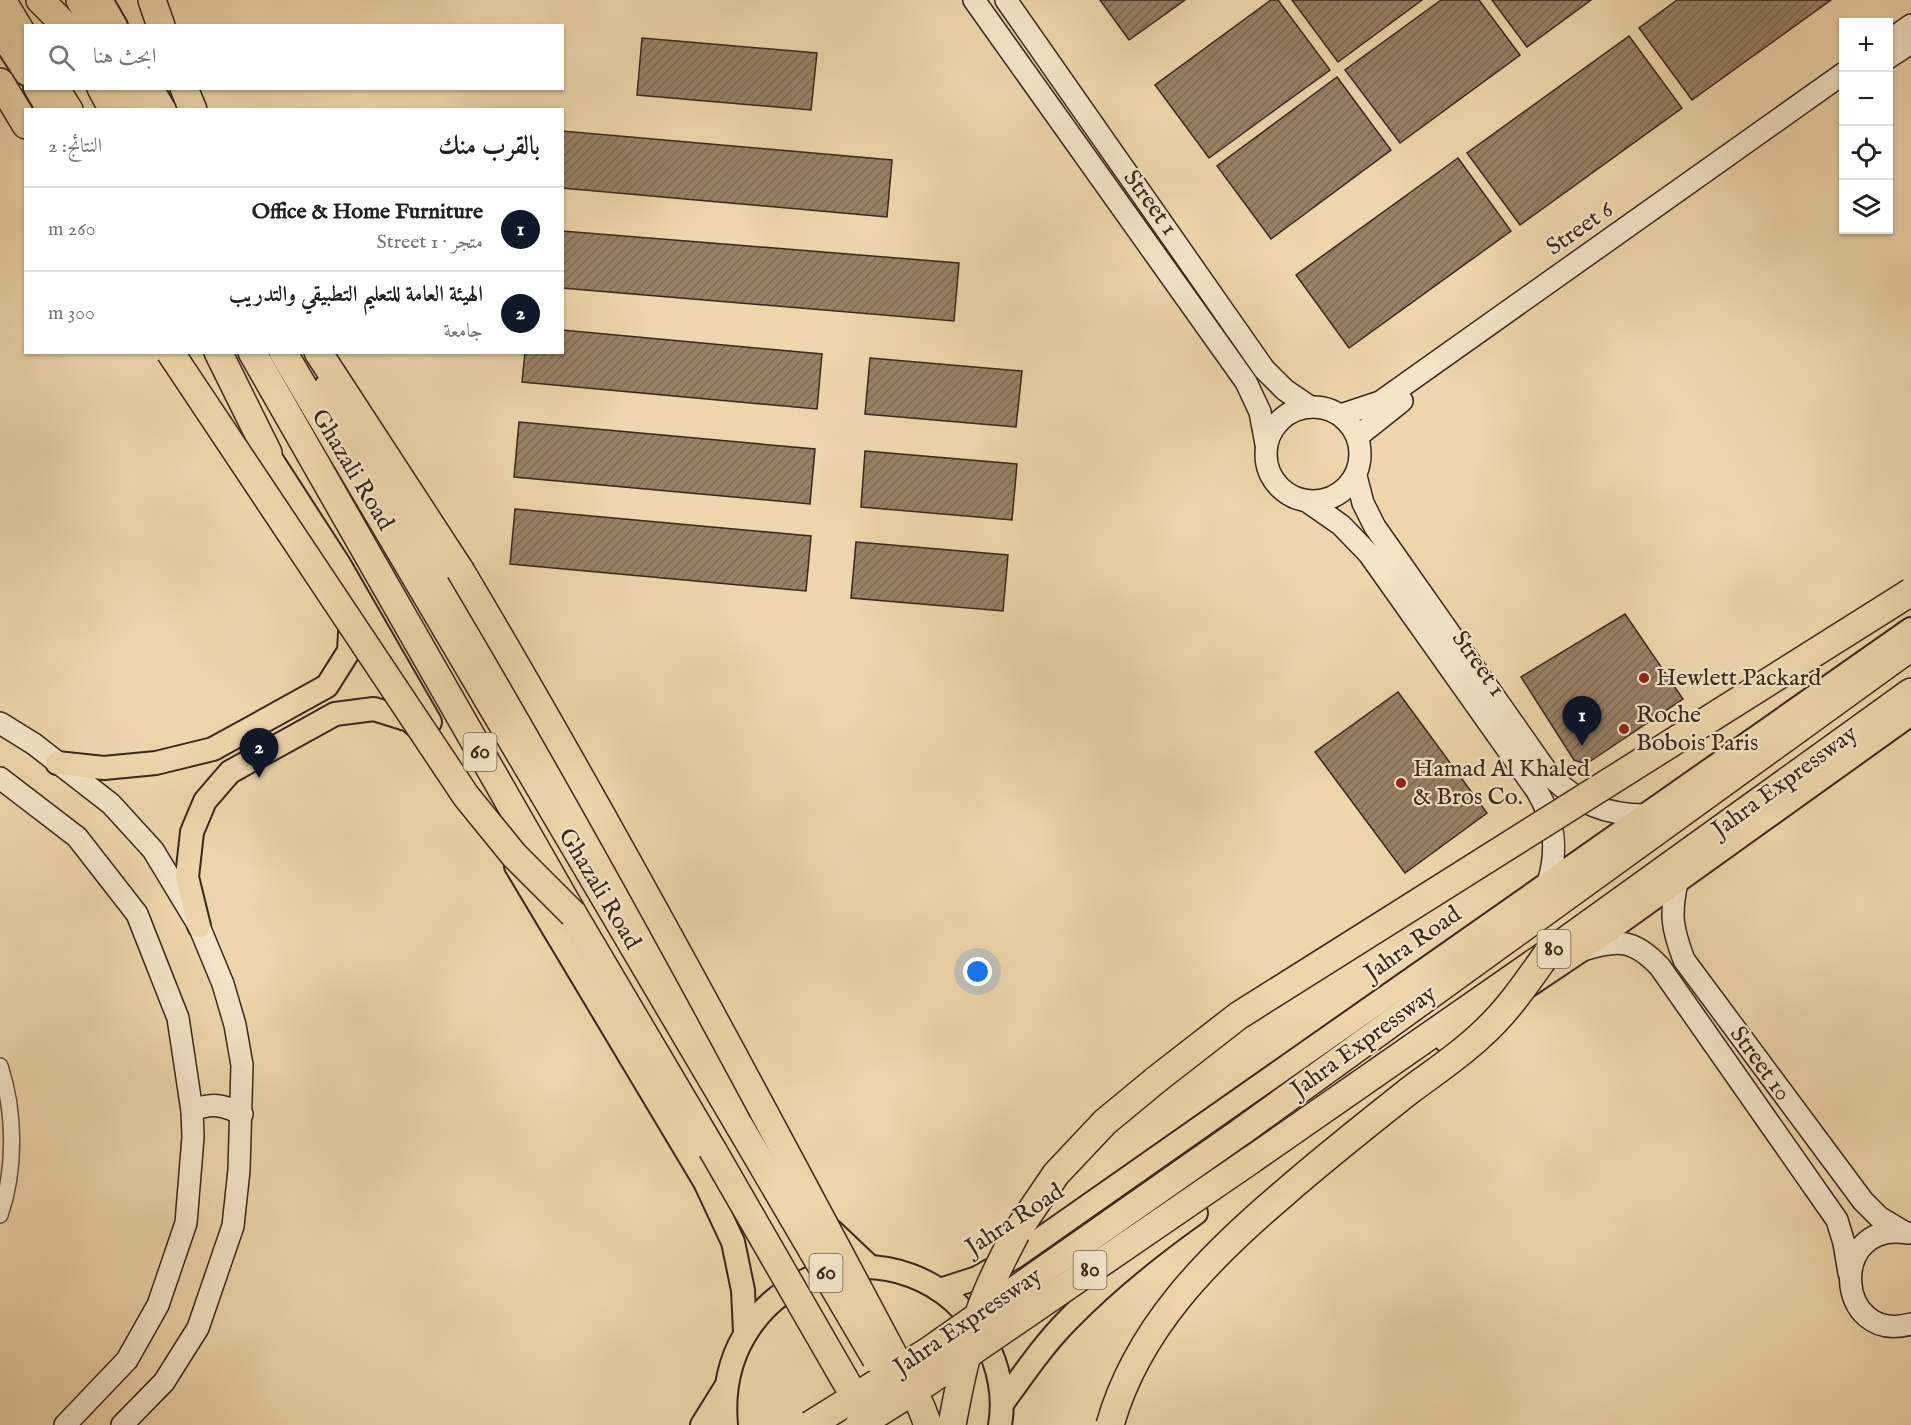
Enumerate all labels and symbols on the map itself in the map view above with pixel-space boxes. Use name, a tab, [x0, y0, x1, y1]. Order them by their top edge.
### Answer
street label: Street 1	[1116, 164, 1184, 242]
street label: Street 6	[1540, 194, 1620, 263]
street label: Ghazali Road	[304, 404, 400, 537]
street label: Street 1	[1444, 625, 1512, 703]
place label: Hewlett Packard	[1656, 663, 1822, 694]
marker: Hewlett Packard	[1637, 671, 1651, 685]
pin: 1	[1562, 696, 1602, 746]
place label: Roche Bobois Paris	[1636, 700, 1758, 759]
street label: Jahra Expressway	[1704, 719, 1864, 847]
marker: Roche Bobois Paris	[1617, 722, 1631, 736]
pin: 2	[240, 728, 278, 778]
road number: 60	[464, 733, 496, 771]
place label: Hamad Al Khaled & Bros Co.	[1413, 754, 1590, 813]
marker: Hamad Al Khaled & Bros Co.	[1394, 776, 1408, 790]
street label: Ghazali Road	[551, 823, 647, 956]
street label: Jahra Road	[1356, 899, 1468, 990]
road number: 80	[1538, 930, 1570, 968]
your location	[963, 957, 992, 986]
street label: Jahra Expressway	[1283, 979, 1443, 1107]
street label: Street 10	[1722, 1020, 1798, 1108]
street label: Jahra Road	[958, 1177, 1070, 1265]
road number: 80	[1074, 1251, 1106, 1289]
road number: 60	[810, 1254, 842, 1292]
street label: Jahra Expressway	[885, 1261, 1048, 1385]

